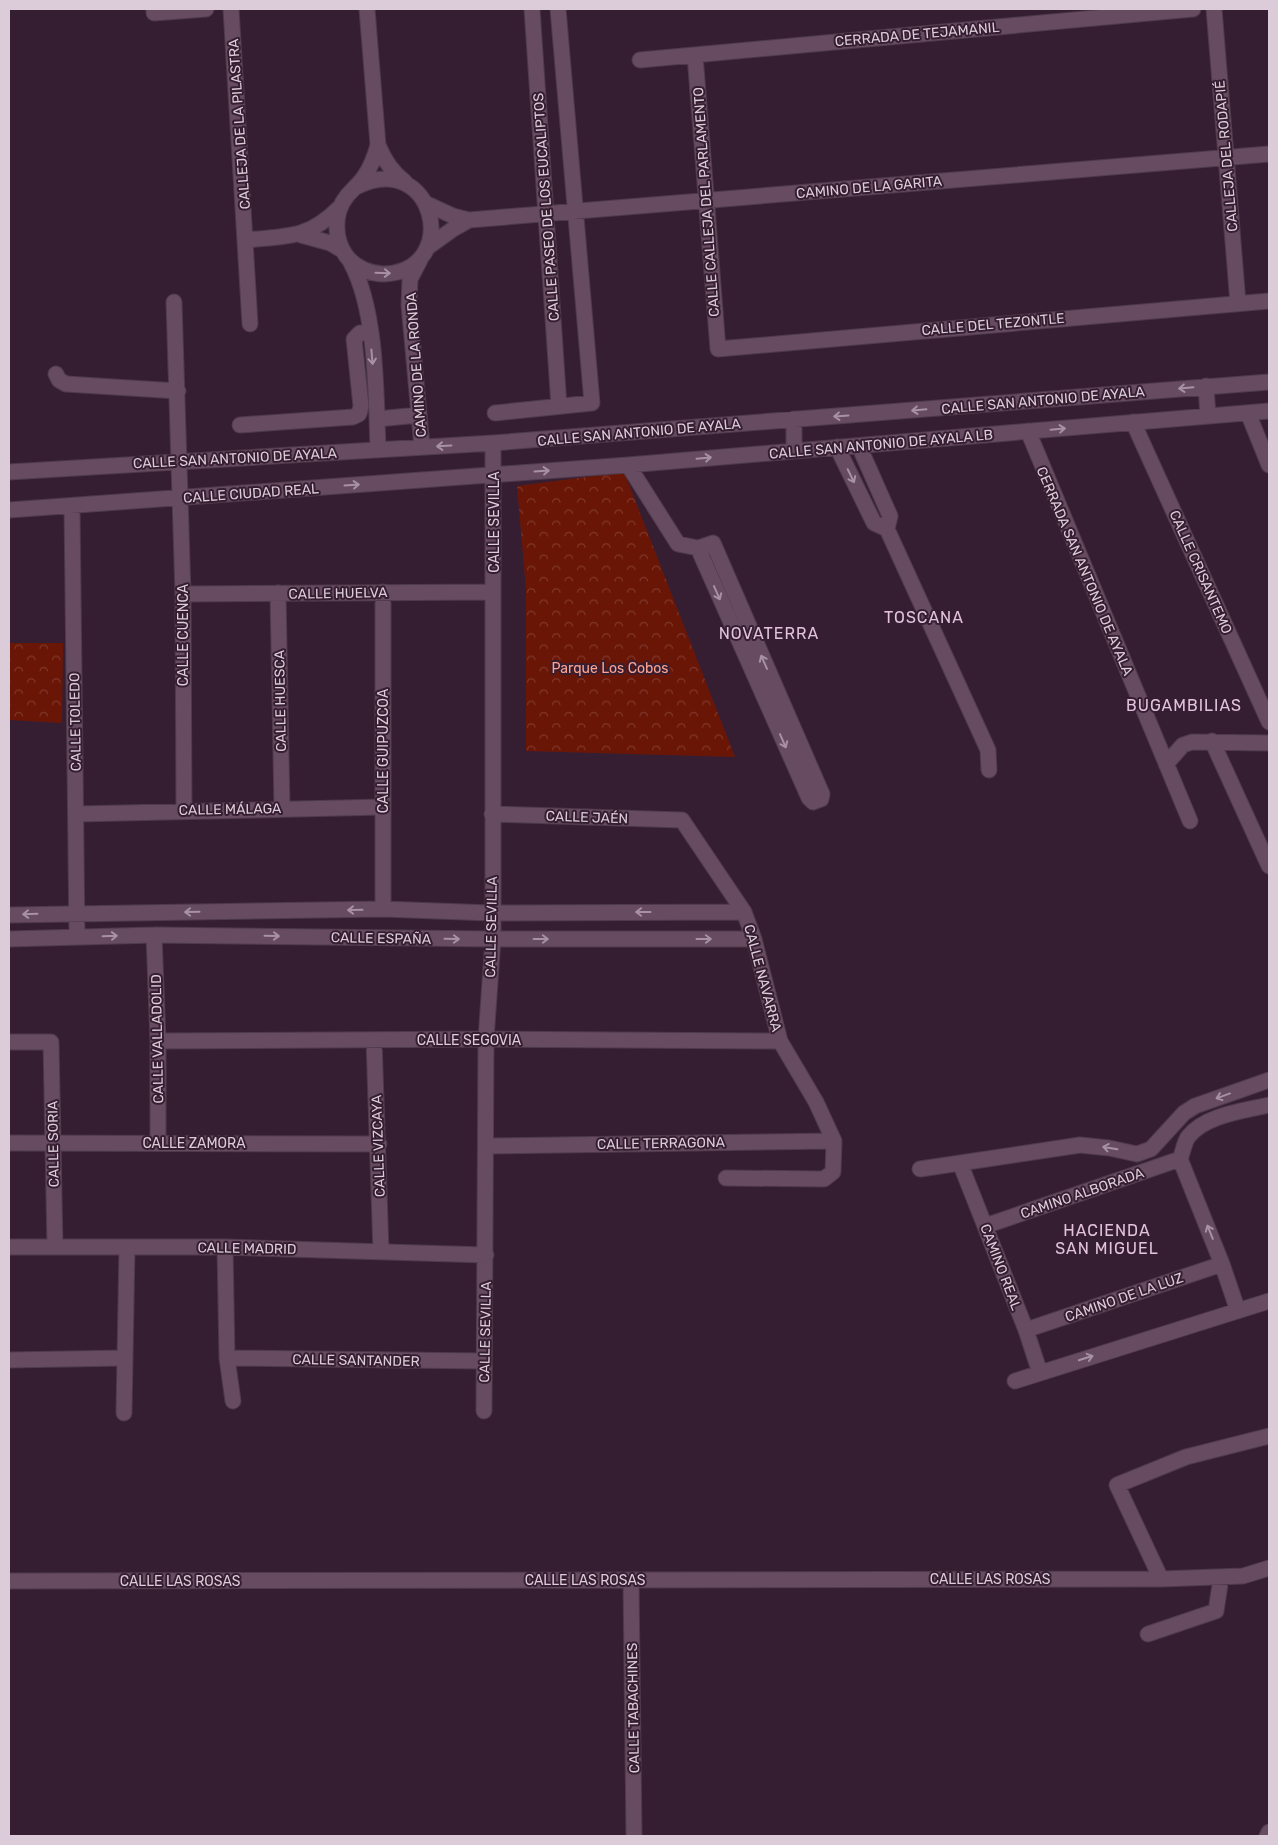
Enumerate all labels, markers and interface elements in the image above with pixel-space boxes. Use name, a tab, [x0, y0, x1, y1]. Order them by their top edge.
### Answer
street label: CERRADA DE TEJAMANIL	[834, 19, 1000, 50]
street label: CALLEJA DE LA PILASTRA	[225, 37, 254, 210]
street label: CALLEJA DEL RODAPIÉ	[1210, 80, 1242, 232]
street label: CALLE CALLEJA DEL PARLAMENTO	[690, 87, 723, 317]
street label: CALLE PASEO DE LOS EUCALIPTOS	[530, 92, 563, 322]
street label: CAMINO DE LA GARITA	[795, 173, 943, 202]
one-way arrow	[374, 268, 390, 278]
street label: CAMINO DE LA RONDA	[403, 291, 430, 438]
street label: CALLE DEL TEZONTLE	[921, 310, 1065, 339]
one-way arrow	[367, 348, 377, 364]
street label: CALLE SAN ANTONIO DE AYALA	[941, 383, 1146, 418]
one-way arrow	[1178, 383, 1194, 393]
one-way arrow	[911, 405, 927, 414]
one-way arrow	[834, 411, 850, 420]
street label: CALLE SAN ANTONIO DE AYALA	[537, 415, 742, 450]
one-way arrow	[1049, 424, 1065, 434]
street label: CALLE SAN ANTONIO DE AYALA LB	[768, 426, 994, 463]
one-way arrow	[437, 441, 453, 450]
street label: CALLE SAN ANTONIO DE AYALA	[133, 445, 338, 472]
one-way arrow	[696, 454, 712, 463]
street label: CERRADA SAN ANTONIO DE AYALA	[1033, 464, 1137, 679]
one-way arrow	[534, 466, 550, 475]
one-way arrow	[846, 468, 856, 483]
street label: CALLE SEVILLA	[486, 471, 503, 573]
street label: CALLE CIUDAD REAL	[183, 480, 320, 507]
one-way arrow	[343, 480, 359, 490]
street label: CALLE CRISANTEMO	[1166, 508, 1235, 637]
street label: CALLE CUENCA	[175, 583, 192, 686]
street label: CALLE HUELVA	[288, 584, 388, 603]
one-way arrow	[712, 585, 722, 600]
district label: TOSCANA	[884, 608, 964, 627]
district label: NOVATERRA	[719, 624, 819, 643]
street label: CALLE HUESCA	[271, 649, 290, 752]
one-way arrow	[759, 655, 769, 670]
park label: Parque Los Cobos	[552, 660, 669, 677]
street label: CALLE TOLEDO	[66, 672, 85, 772]
street label: CALLE GUIPUZCOA	[375, 688, 392, 813]
district label: BUGAMBILIAS	[1126, 696, 1242, 715]
one-way arrow	[779, 733, 788, 748]
street label: CALLE MÁLAGA	[179, 799, 282, 819]
street label: CALLE JAÉN	[545, 807, 629, 827]
street label: CALLE SEVILLA	[482, 875, 501, 978]
one-way arrow	[347, 905, 364, 915]
one-way arrow	[185, 907, 201, 917]
one-way arrow	[635, 907, 651, 917]
one-way arrow	[22, 910, 38, 919]
street label: CALLE NAVARRA	[740, 923, 785, 1034]
street label: CALLE ESPAÑA	[331, 928, 432, 948]
one-way arrow	[264, 931, 280, 941]
one-way arrow	[102, 932, 118, 941]
one-way arrow	[444, 934, 460, 944]
one-way arrow	[533, 934, 549, 944]
one-way arrow	[696, 934, 712, 944]
street label: CALLE VALLADOLID	[148, 974, 167, 1104]
street label: CALLE SEGOVIA	[417, 1032, 522, 1049]
one-way arrow	[1216, 1092, 1232, 1101]
street label: CALLE VIZCAYA	[368, 1094, 389, 1197]
street label: CALLE SORIA	[44, 1100, 63, 1188]
street label: CALLE TERRAGONA	[597, 1134, 726, 1153]
street label: CALLE ZAMORA	[142, 1135, 246, 1152]
one-way arrow	[1102, 1143, 1118, 1153]
street label: CAMINO ALBORADA	[1018, 1164, 1147, 1223]
district label: HACIENDA SAN MIGUEL	[1055, 1221, 1159, 1258]
street label: CAMINO REAL	[976, 1222, 1025, 1313]
one-way arrow	[1204, 1225, 1214, 1240]
street label: CALLE MADRID	[197, 1239, 297, 1258]
street label: CAMINO DE LA LUZ	[1063, 1269, 1186, 1326]
street label: CALLE SEVILLA	[476, 1280, 495, 1383]
street label: CALLE SANTANDER	[292, 1351, 420, 1370]
one-way arrow	[1078, 1353, 1094, 1363]
street label: CALLE LAS ROSAS	[930, 1571, 1051, 1588]
street label: CALLE LAS ROSAS	[525, 1572, 646, 1589]
street label: CALLE LAS ROSAS	[120, 1573, 241, 1590]
street label: CALLE TABACHINES	[624, 1642, 643, 1774]

